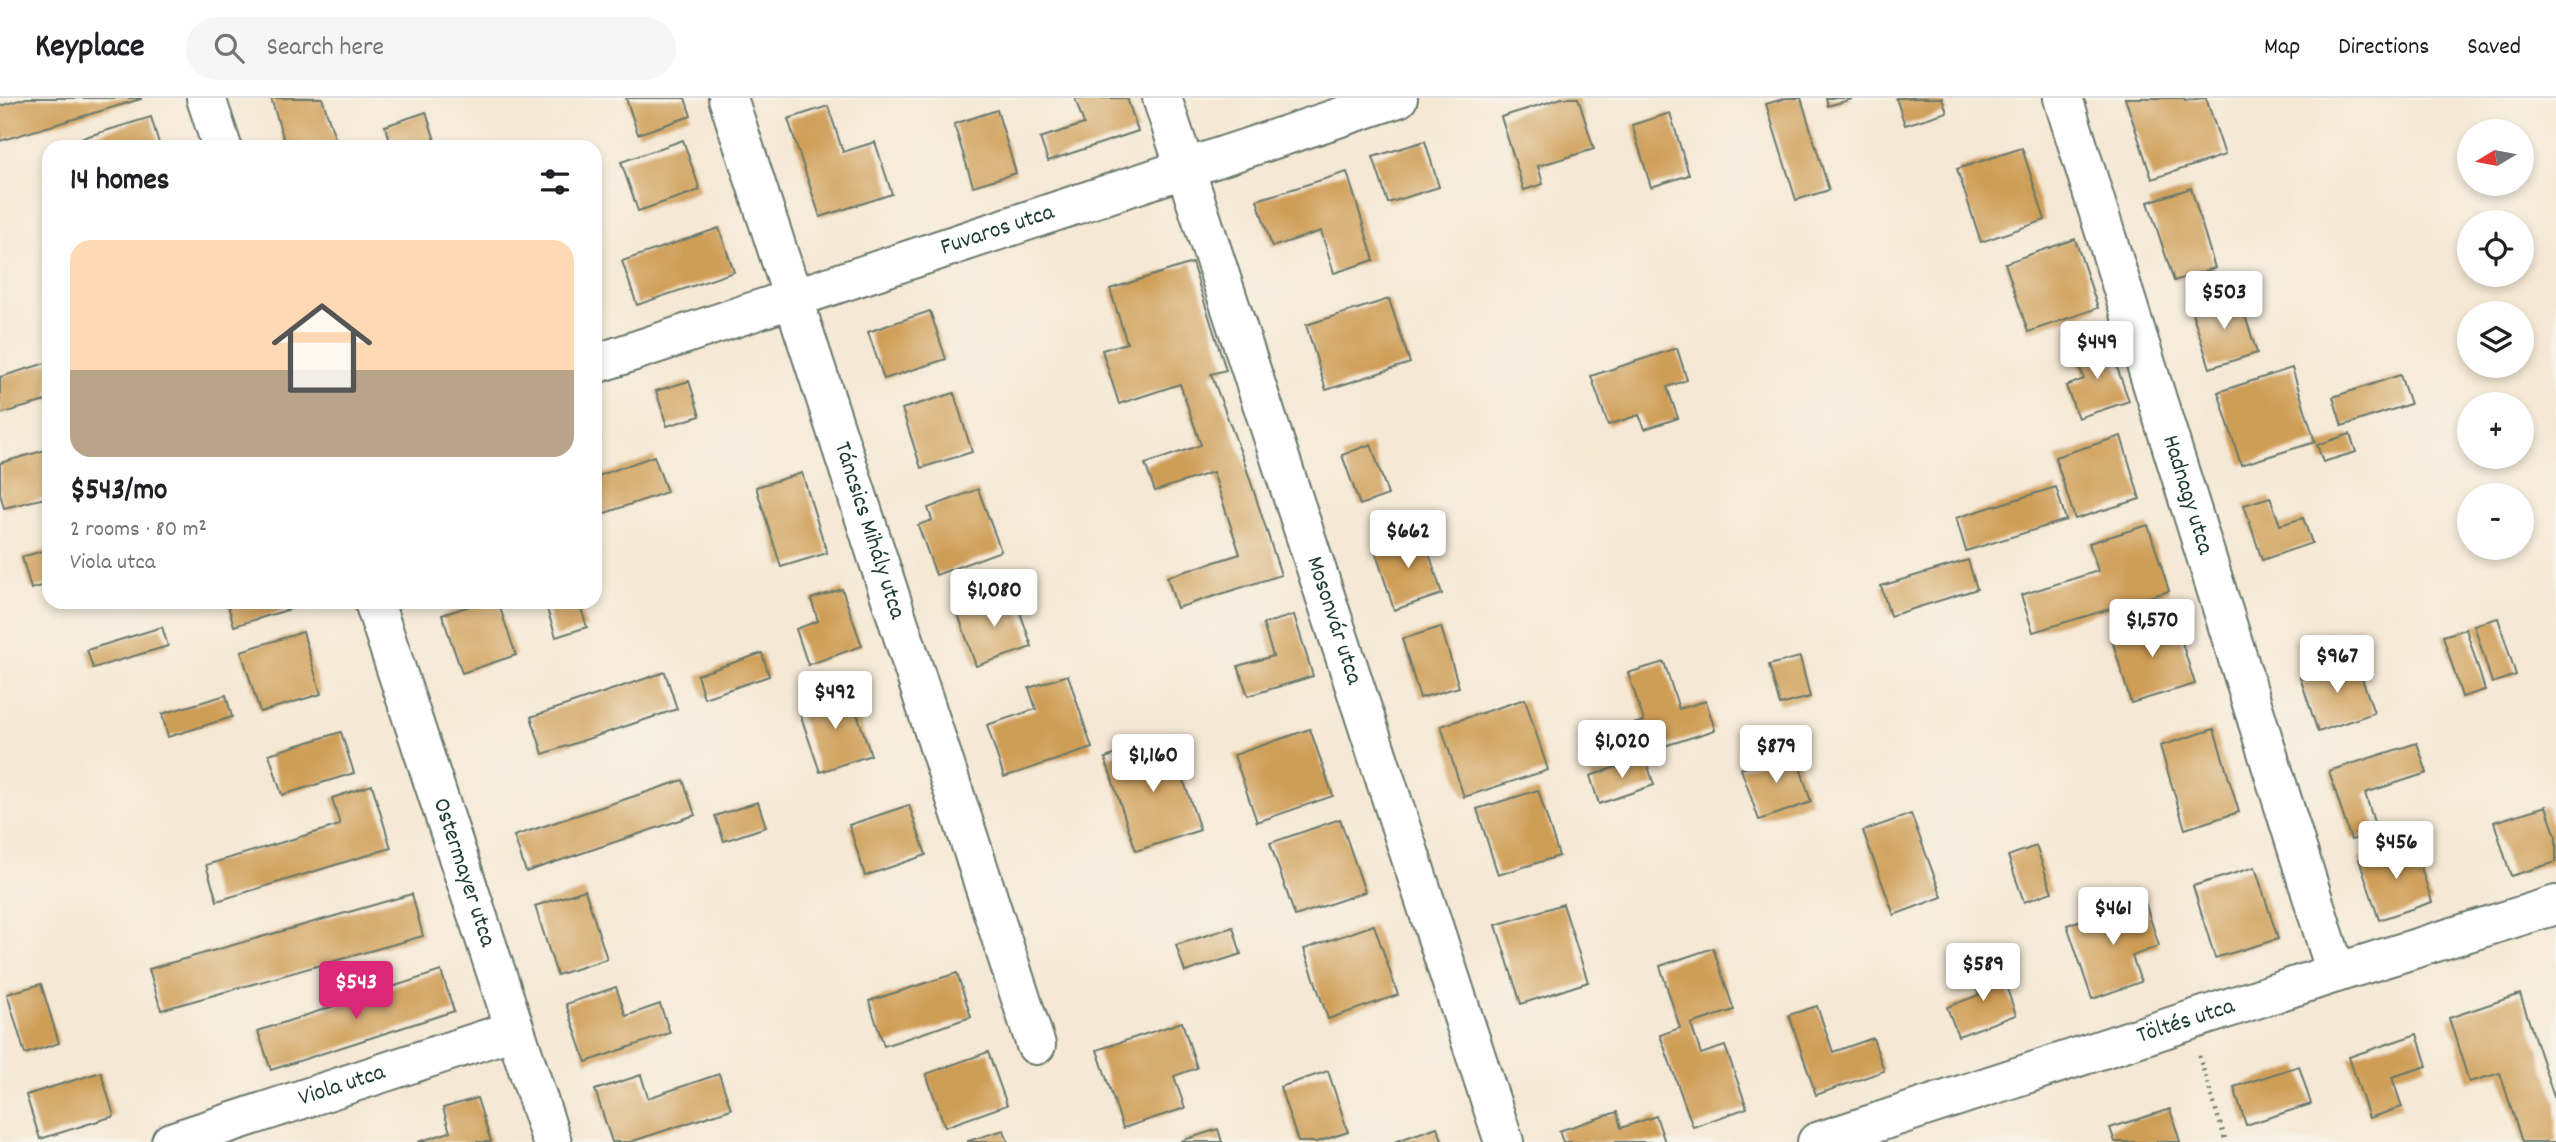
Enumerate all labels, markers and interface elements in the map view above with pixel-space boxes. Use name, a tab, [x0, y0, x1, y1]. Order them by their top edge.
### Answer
search box	[186, 17, 676, 80]
text: Keyplace	[35, 25, 144, 72]
icon: search	[210, 29, 248, 67]
text: Search here	[266, 30, 384, 67]
text: Map	[2264, 31, 2300, 65]
text: Directions	[2338, 31, 2429, 65]
text: Saved	[2467, 31, 2521, 65]
north arrow	[2457, 119, 2534, 196]
map controls	[2457, 119, 2534, 560]
text: 14 homes	[70, 161, 169, 204]
icon: filters	[536, 163, 574, 201]
street label: Fuvaros utca	[936, 196, 1059, 265]
button: locate	[2457, 210, 2534, 287]
pin: $503	[2183, 272, 2265, 331]
text: $503	[2201, 277, 2247, 310]
icon: home	[259, 285, 385, 411]
button: layers	[2457, 301, 2534, 378]
pin: $449	[2056, 322, 2138, 381]
text: $449	[2076, 327, 2118, 360]
button: +	[2457, 392, 2534, 469]
street label: Hadnagy utca	[2152, 431, 2222, 560]
street label: Táncsics Mihály utca	[824, 438, 914, 624]
text: $543/mo	[70, 471, 167, 514]
button: −	[2457, 483, 2534, 560]
pin: $662	[1367, 510, 1449, 570]
text: 2 rooms · 80 m²	[70, 514, 207, 547]
text: $662	[1386, 516, 1430, 549]
text: Viola utca	[70, 547, 155, 580]
street label: Mosonvár utca	[1296, 552, 1370, 690]
pin: $1,080	[937, 570, 1051, 629]
text: $1,080	[966, 575, 1022, 608]
pin: $1,570	[2095, 600, 2209, 659]
text: $1,570	[2125, 605, 2179, 638]
pin: $967	[2296, 636, 2378, 695]
text: $967	[2316, 641, 2358, 674]
pin: $492	[794, 672, 876, 731]
text: $492	[814, 677, 856, 710]
pin: $1,020	[1565, 720, 1679, 780]
text: $1,020	[1594, 726, 1650, 759]
pin: $879	[1735, 726, 1817, 785]
text: $879	[1756, 731, 1796, 764]
pin: $1,160	[1096, 734, 1210, 794]
text: $1,160	[1128, 740, 1178, 773]
street label: Ostermayer utca	[423, 794, 504, 952]
pin: $456	[2355, 822, 2437, 881]
text: $456	[2374, 827, 2418, 860]
pin: $461	[2072, 888, 2154, 947]
text: $461	[2094, 893, 2132, 926]
pin: $589	[1942, 944, 2024, 1003]
text: $589	[1962, 949, 2004, 982]
pin: $543	[315, 962, 397, 1021]
text: $543	[335, 967, 377, 1000]
street label: Töltés utca	[2133, 990, 2240, 1054]
street label: Viola utca	[294, 1056, 391, 1116]

